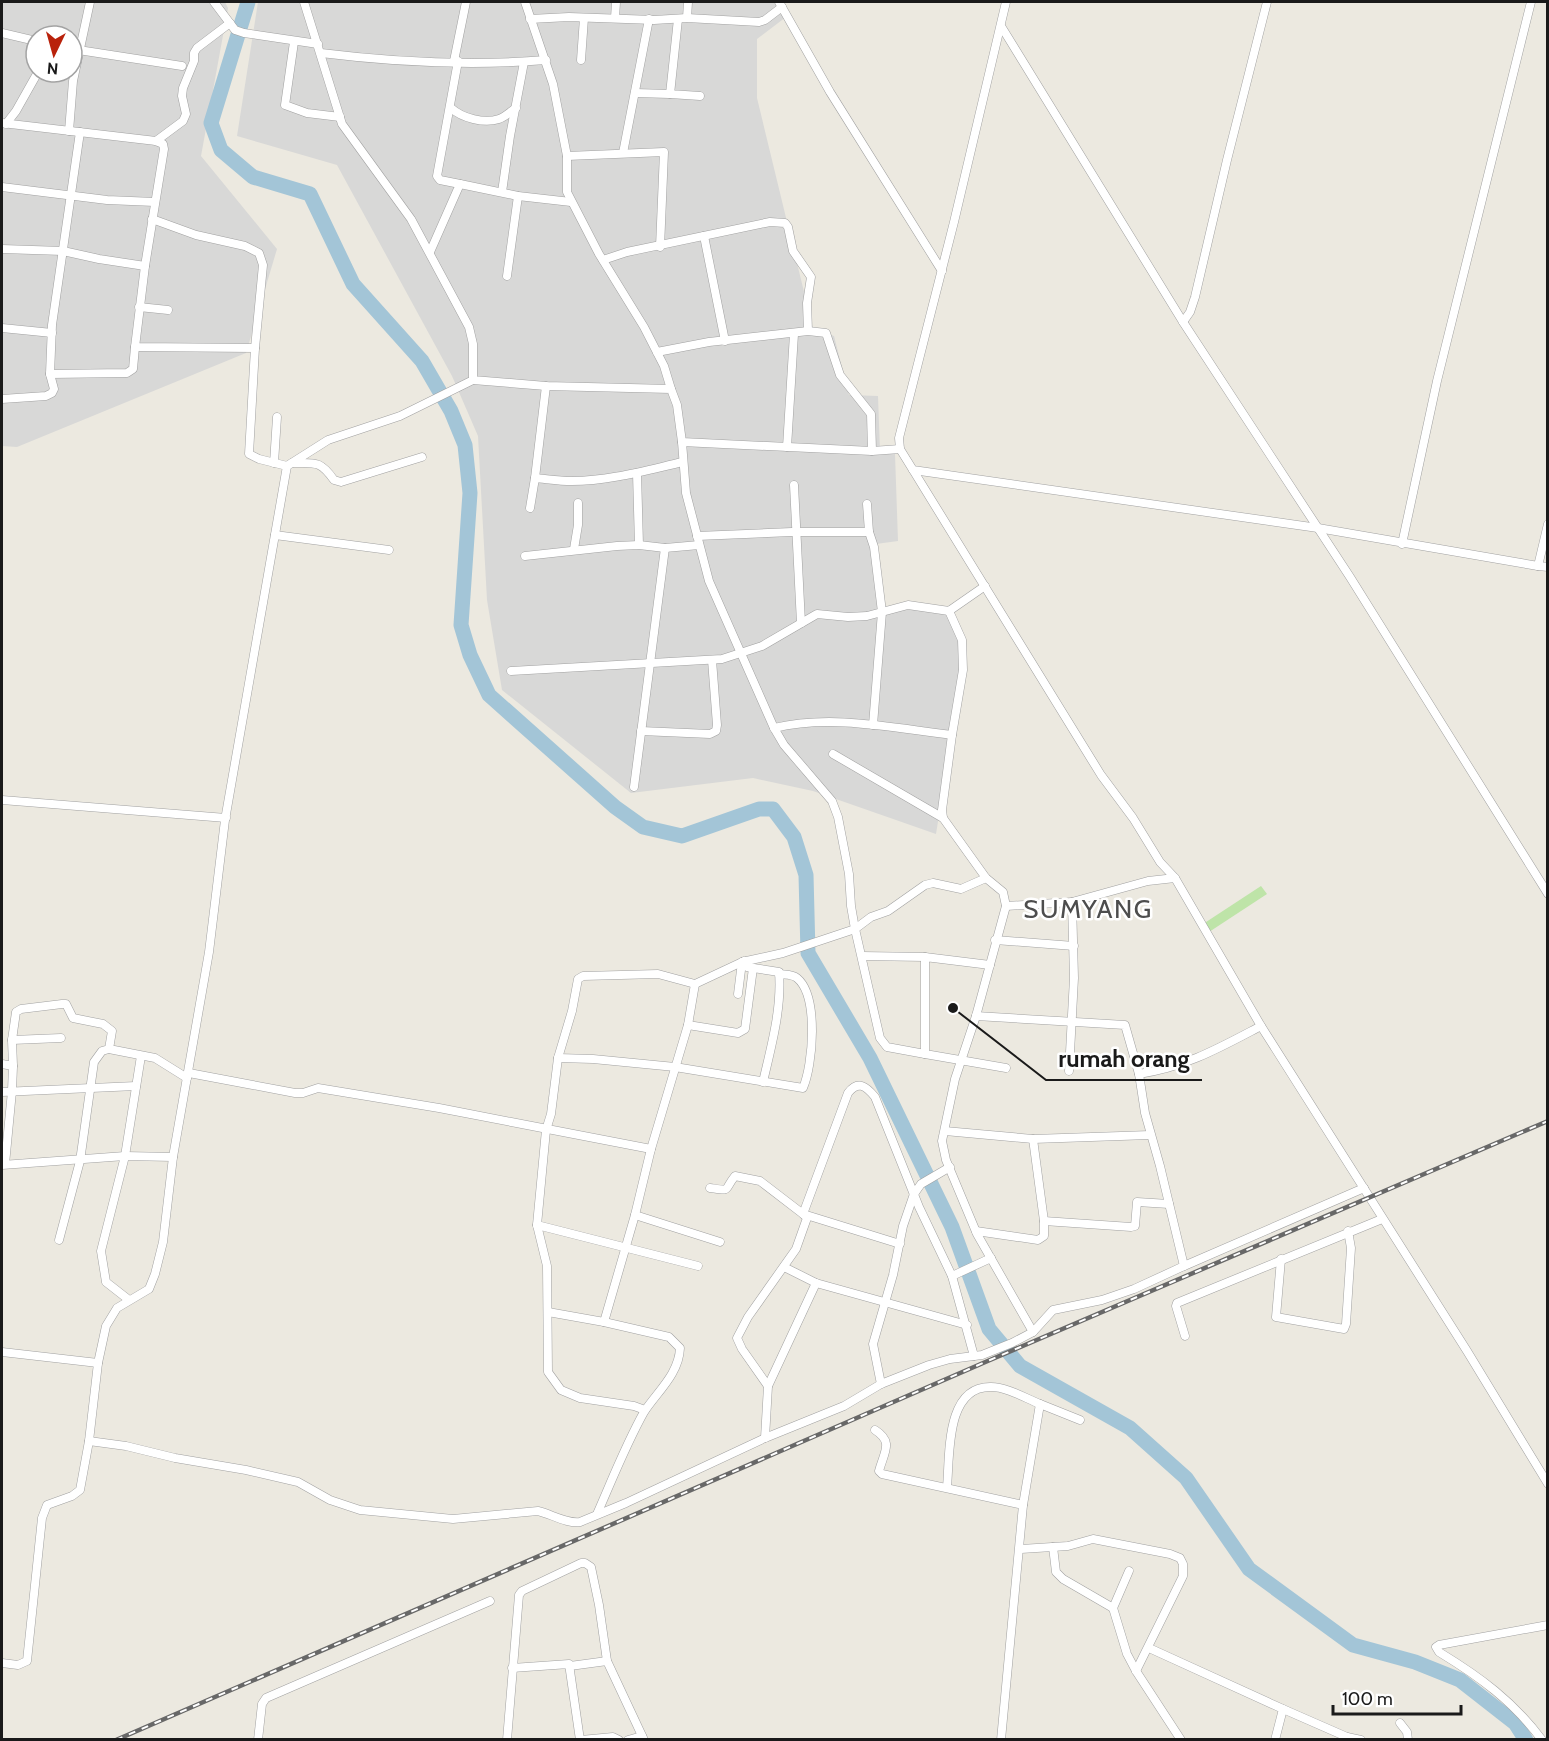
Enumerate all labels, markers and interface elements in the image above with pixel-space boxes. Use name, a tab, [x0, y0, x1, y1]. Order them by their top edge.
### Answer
north arrow	[24, 24, 84, 84]
text: N	[46, 58, 59, 78]
district label: SUMYANG	[1023, 893, 1153, 925]
callout: rumah orang	[1046, 1038, 1202, 1080]
text: rumah orang	[1058, 1044, 1190, 1073]
scale bar	[1333, 1678, 1460, 1716]
text: 100 m	[1342, 1688, 1393, 1710]

